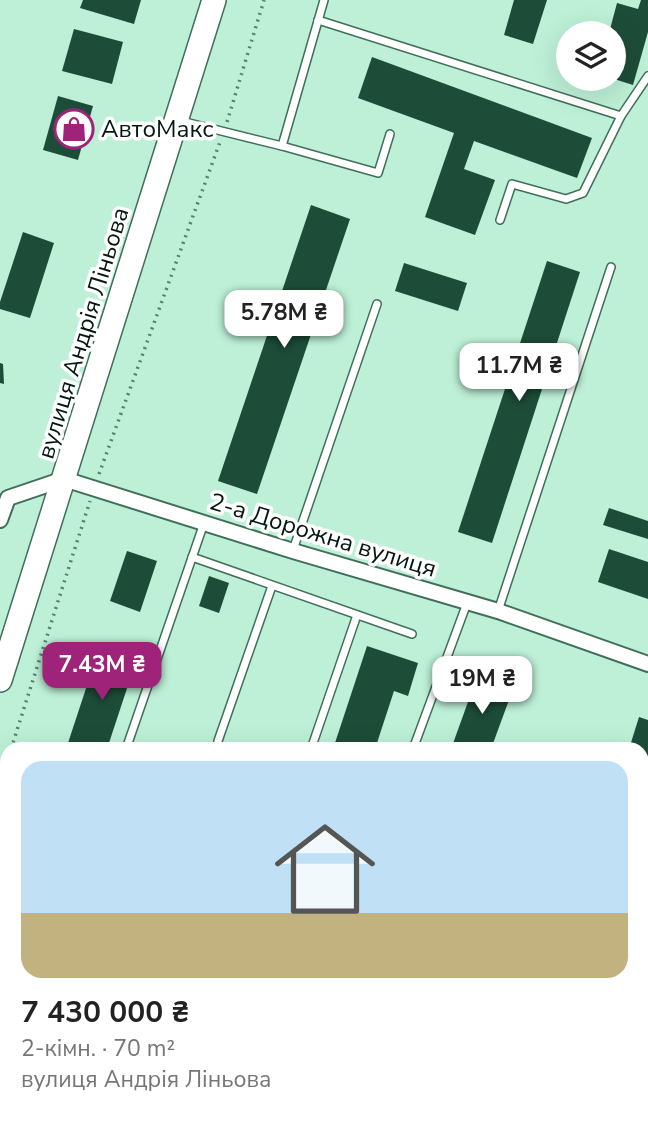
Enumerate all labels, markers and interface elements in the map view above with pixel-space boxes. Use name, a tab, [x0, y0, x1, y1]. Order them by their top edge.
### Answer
map controls	[556, 21, 626, 91]
button: layers	[556, 21, 626, 91]
shop icon: АвтоМакс	[53, 108, 95, 150]
place label: АвтоМакс	[101, 113, 214, 145]
street label: вулиця Андрія Ліньова	[29, 203, 137, 463]
pin: 5.78M ₴	[219, 290, 349, 350]
text: 5.78M ₴	[240, 297, 328, 328]
pin: 11.7M ₴	[454, 344, 584, 403]
text: 11.7M ₴	[475, 350, 563, 381]
street label: 2-а Дорожна вулиця	[206, 485, 440, 585]
pin: 7.43M ₴	[37, 642, 167, 702]
text: 7.43M ₴	[58, 649, 146, 680]
pin: 19M ₴	[433, 656, 531, 716]
text: 19M ₴	[448, 663, 516, 694]
icon: home	[262, 806, 388, 932]
text: 7 430 000 ₴	[21, 992, 189, 1033]
text: 2-кімн. · 70 m²	[21, 1033, 175, 1064]
text: вулиця Андрія Ліньова	[21, 1064, 272, 1095]

